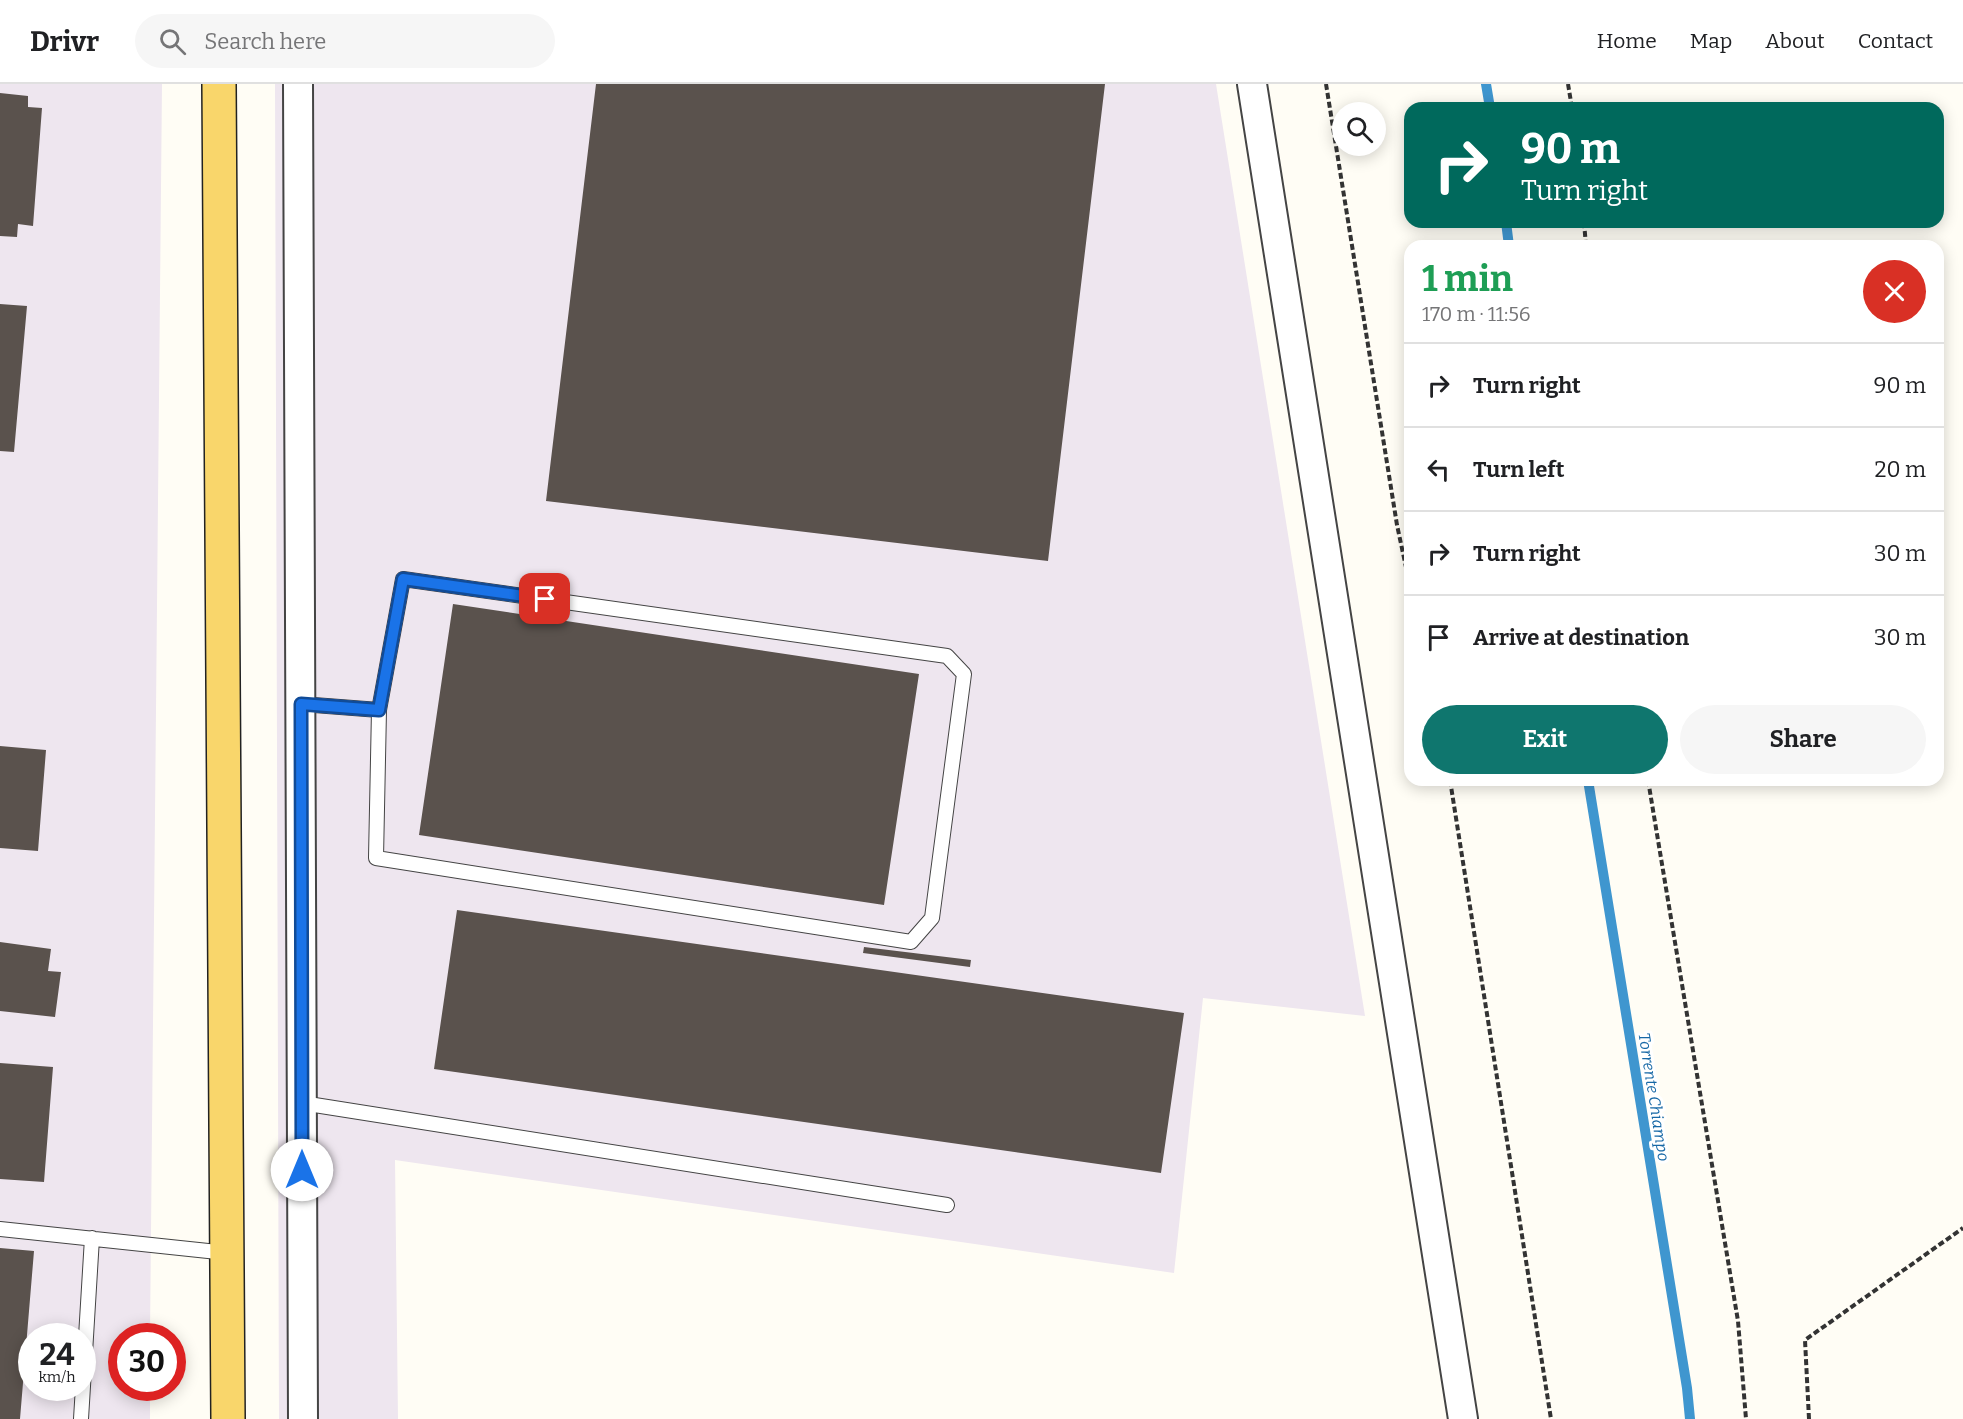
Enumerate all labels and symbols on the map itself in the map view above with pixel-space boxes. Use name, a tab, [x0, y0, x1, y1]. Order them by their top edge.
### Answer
pin	[519, 573, 570, 624]
water label: Torrente Chiampo	[1634, 1031, 1674, 1163]
position arrow	[270, 1138, 334, 1202]
speed limit sign: 30	[108, 1323, 186, 1401]

